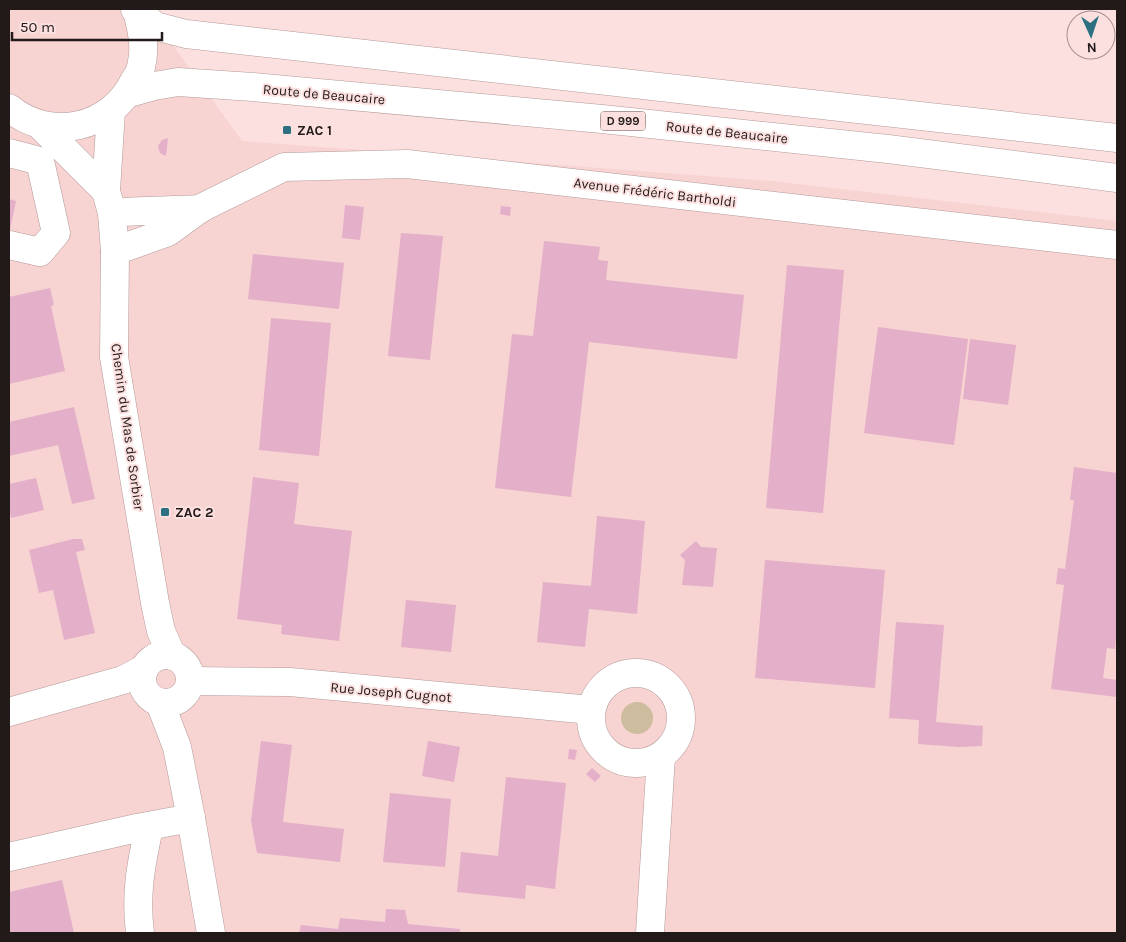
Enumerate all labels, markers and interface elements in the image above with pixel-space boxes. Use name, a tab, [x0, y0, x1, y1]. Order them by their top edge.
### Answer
scale bar	[12, 10, 162, 42]
north arrow	[1066, 10, 1116, 60]
text: 50 m	[20, 18, 55, 36]
text: N	[1086, 39, 1097, 56]
street label: Route de Beaucaire	[262, 81, 386, 108]
road number: D 999	[600, 112, 646, 130]
street label: Route de Beaucaire	[665, 118, 789, 147]
place label: ZAC 1	[297, 122, 332, 139]
marker: ZAC 1	[281, 124, 293, 136]
street label: Avenue Frédéric Bartholdi	[573, 174, 737, 211]
street label: Chemin du Mas de Sorbier	[107, 343, 148, 513]
place label: ZAC 2	[175, 504, 213, 521]
marker: ZAC 2	[159, 506, 171, 518]
street label: Rue Joseph Cugnot	[330, 679, 452, 706]

